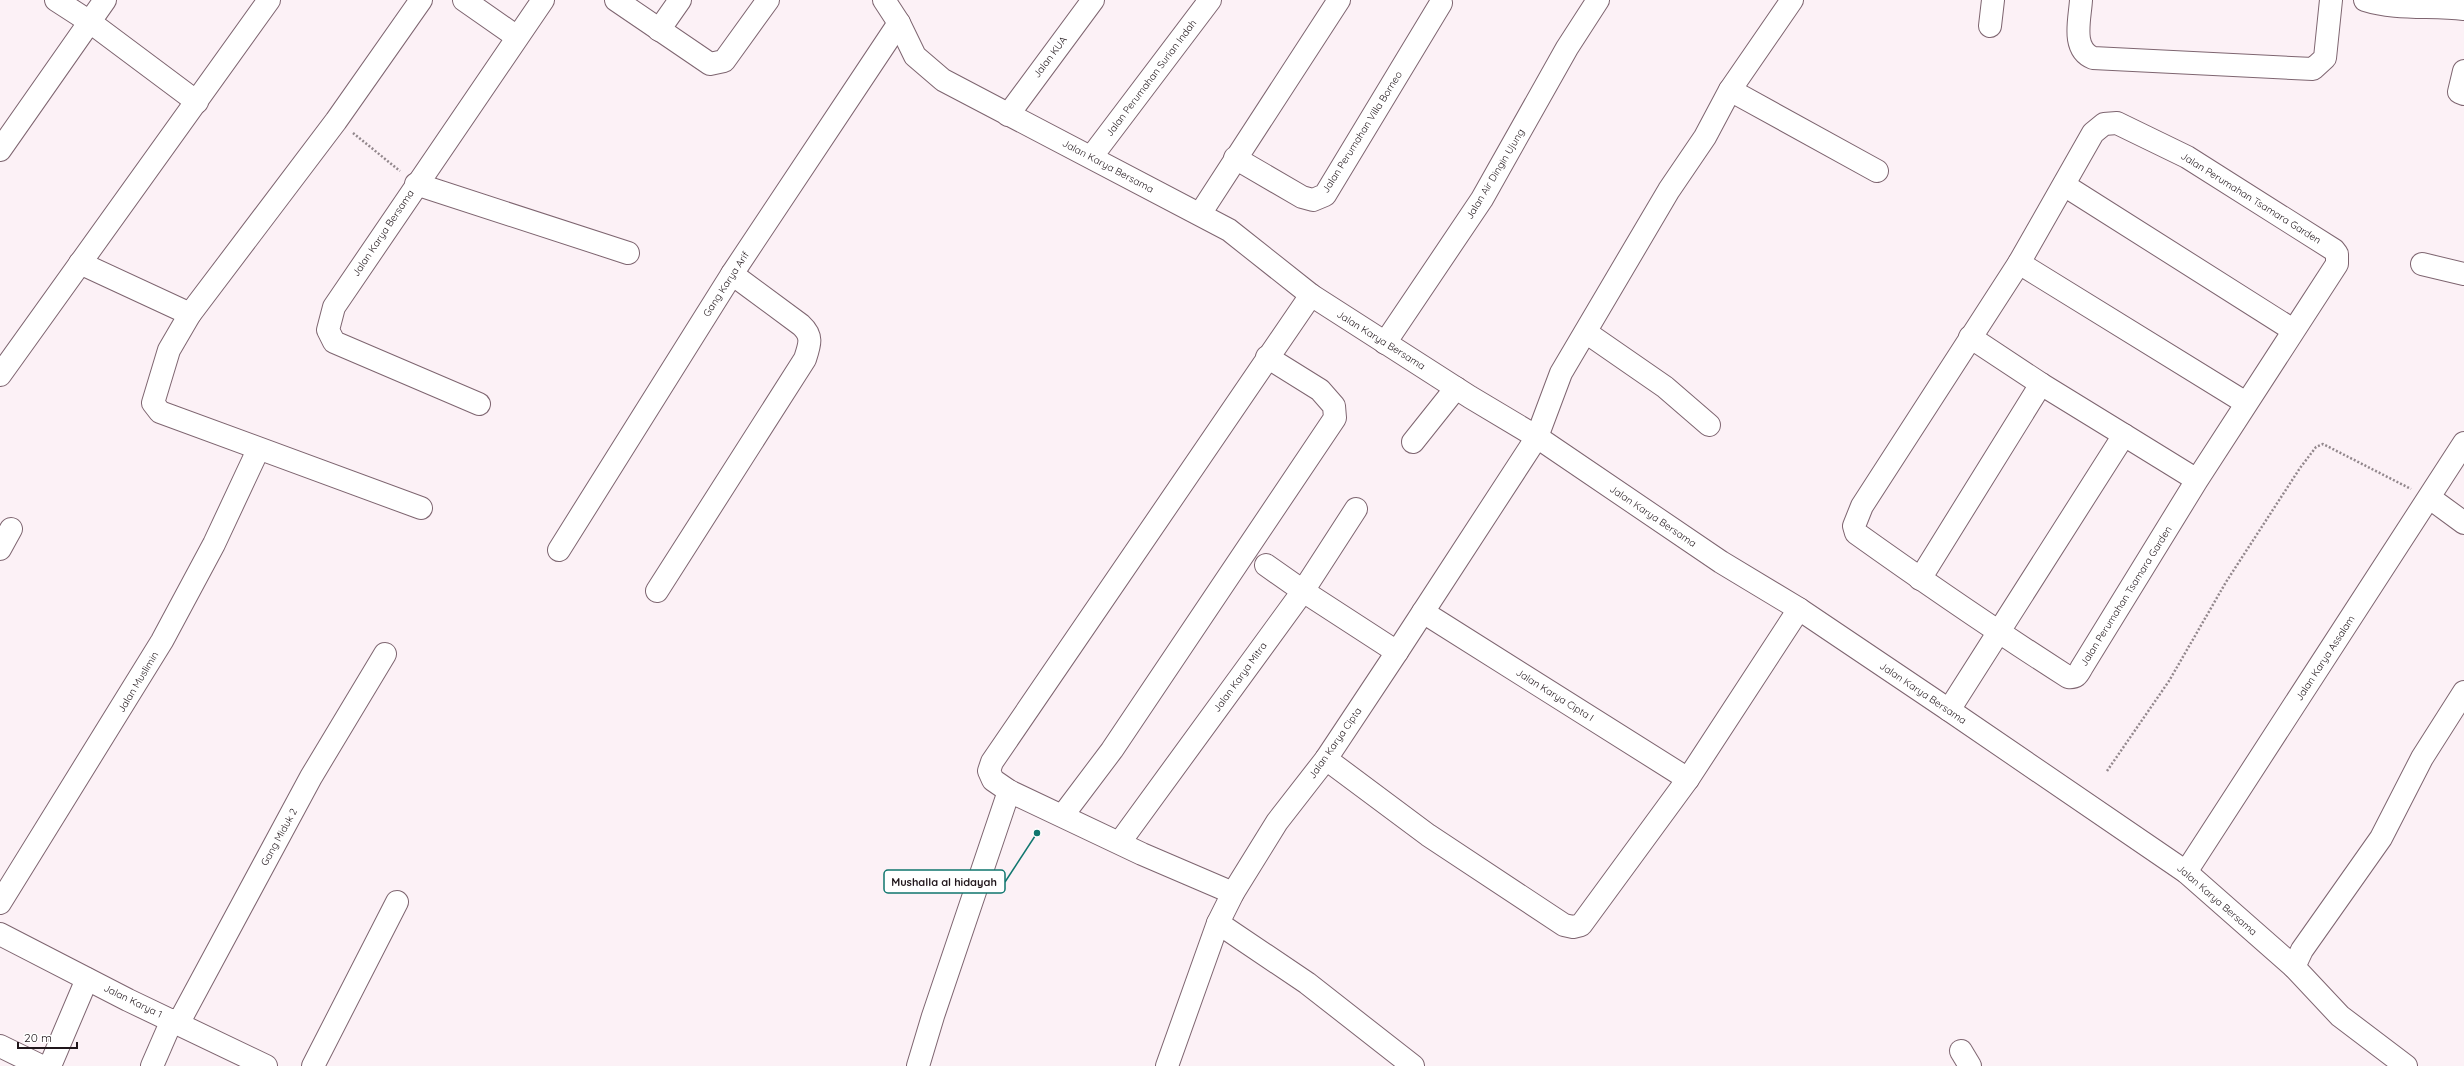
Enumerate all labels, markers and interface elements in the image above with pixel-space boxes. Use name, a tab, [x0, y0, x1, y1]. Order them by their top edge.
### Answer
street label: Jalan Perumahan Surian Indah	[1103, 17, 1199, 139]
street label: Jalan KUA	[1030, 33, 1070, 80]
street label: Jalan Perumahan Villa Borneo	[1319, 69, 1405, 195]
street label: Jalan Air Dingin Ujung	[1463, 126, 1527, 222]
street label: Jalan Karya Bersama	[1060, 136, 1156, 196]
street label: Jalan Perumahan Tsamara Garden	[2179, 149, 2323, 247]
street label: Jalan Karya Bersama	[349, 187, 417, 279]
street label: Gang Karya Arif	[700, 249, 752, 319]
street label: Jalan Karya Bersama	[1334, 308, 1428, 372]
street label: Jalan Karya Bersama	[1607, 482, 1699, 550]
street label: Jalan Perumahan Tsamara Garden	[2077, 524, 2175, 668]
street label: Jalan Karya Assalam	[2293, 613, 2357, 703]
street label: Jalan Karya Mitra	[1210, 639, 1270, 715]
street label: Jalan Muslimin	[115, 649, 161, 715]
street label: Jalan Karya Bersama	[1877, 659, 1969, 727]
street label: Jalan Karya Cipta I	[1514, 666, 1596, 724]
street label: Jalan Karya Cipta	[1306, 705, 1364, 781]
street label: Gang Miduk 2	[258, 806, 300, 868]
street label: Jalan Karya Bersama	[2174, 862, 2260, 938]
callout: Mushalla al hidayah	[884, 870, 1005, 893]
text: Mushalla al hidayah	[891, 875, 997, 889]
street label: Jalan Karya 1	[102, 981, 164, 1021]
scale bar	[18, 1024, 77, 1050]
text: 20 m	[24, 1030, 52, 1045]

